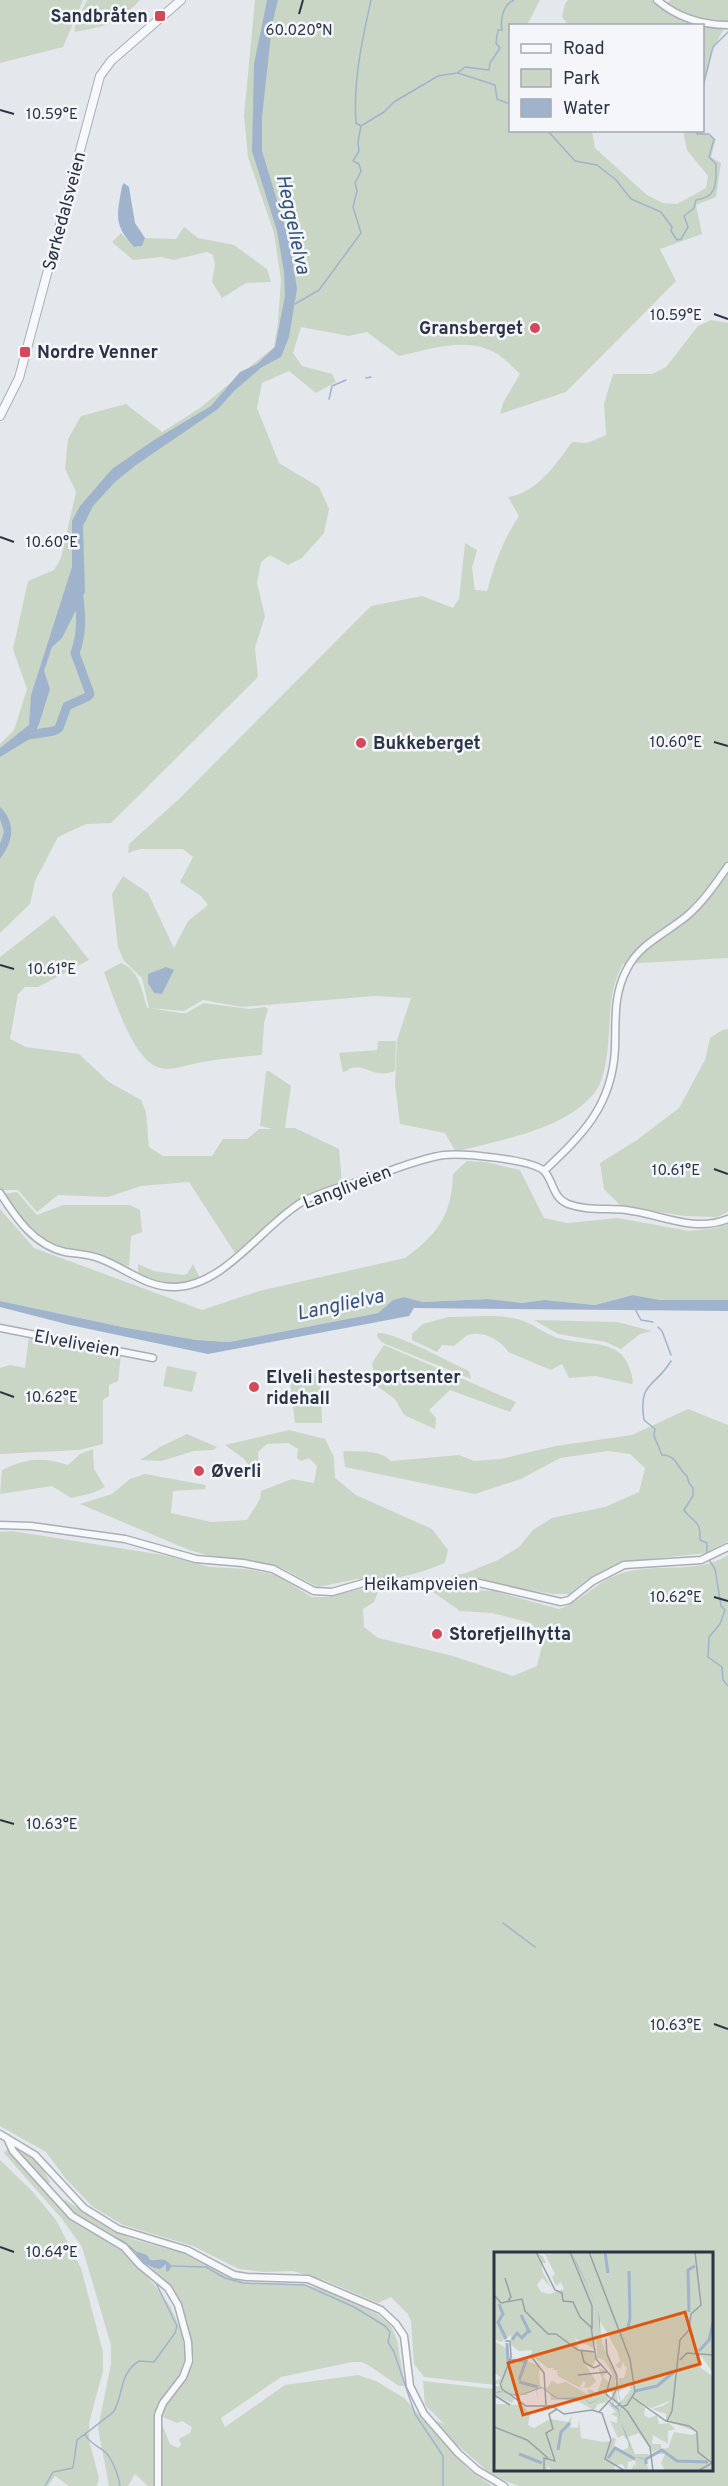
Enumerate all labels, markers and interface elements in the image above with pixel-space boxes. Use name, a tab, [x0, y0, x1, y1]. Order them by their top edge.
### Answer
place label: Sandbråten	[50, 6, 148, 29]
marker: Sandbråten	[153, 9, 167, 23]
text: 60.020°N	[265, 22, 333, 41]
legend	[509, 24, 704, 132]
text: Road	[563, 38, 605, 61]
text: Park	[563, 68, 600, 91]
text: Water	[563, 98, 610, 121]
text: 10.59°E	[26, 106, 78, 125]
street label: Sørkedalsveien	[39, 149, 92, 273]
water label: Heggelielva	[269, 172, 315, 277]
text: 10.59°E	[650, 307, 702, 326]
place label: Gransberget	[419, 318, 523, 341]
marker: Gransberget	[528, 321, 542, 335]
place label: Nordre Venner	[37, 342, 159, 365]
marker: Nordre Venner	[18, 345, 32, 359]
text: 10.60°E	[26, 534, 78, 553]
place label: Bukkeberget	[373, 733, 481, 756]
text: 10.60°E	[650, 734, 702, 753]
marker: Bukkeberget	[354, 736, 368, 750]
text: 10.61°E	[28, 961, 76, 980]
street label: Langliveien	[300, 1161, 395, 1216]
text: 10.61°E	[652, 1162, 700, 1181]
water label: Langlielva	[295, 1284, 387, 1328]
street label: Elveliveien	[32, 1326, 122, 1363]
place label: Elveli hestesportsenter ridehall	[266, 1367, 461, 1411]
marker: Elveli hestesportsenter ridehall	[247, 1380, 261, 1394]
text: 10.62°E	[26, 1389, 78, 1408]
place label: Øverli	[211, 1461, 261, 1484]
marker: Øverli	[192, 1464, 206, 1478]
street label: Heikampveien	[364, 1574, 478, 1597]
text: 10.62°E	[650, 1589, 702, 1608]
place label: Storefjellhytta	[449, 1624, 571, 1647]
marker: Storefjellhytta	[430, 1627, 444, 1641]
text: 10.63°E	[26, 1816, 78, 1835]
text: 10.63°E	[650, 2017, 702, 2036]
text: 10.64°E	[26, 2244, 78, 2263]
inset map	[494, 2252, 713, 2471]

